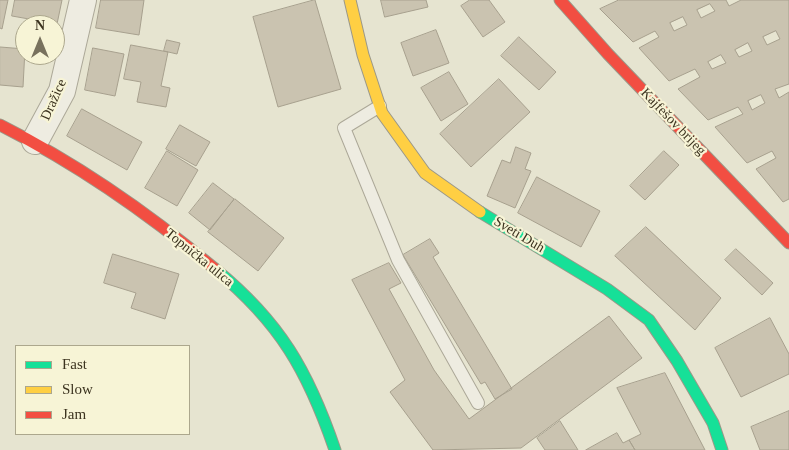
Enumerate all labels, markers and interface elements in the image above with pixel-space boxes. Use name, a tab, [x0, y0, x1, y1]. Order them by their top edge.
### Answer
north arrow	[15, 15, 65, 65]
text: N	[35, 18, 45, 33]
street label: Dražice	[37, 77, 71, 123]
street label: Kajfešov brijeg	[637, 85, 709, 159]
street label: Sveti Duh	[491, 213, 547, 257]
street label: Topnička ulica	[162, 225, 236, 291]
legend	[15, 345, 190, 435]
text: Fast	[62, 356, 87, 372]
text: Slow	[62, 381, 93, 397]
text: Jam	[62, 406, 86, 422]

